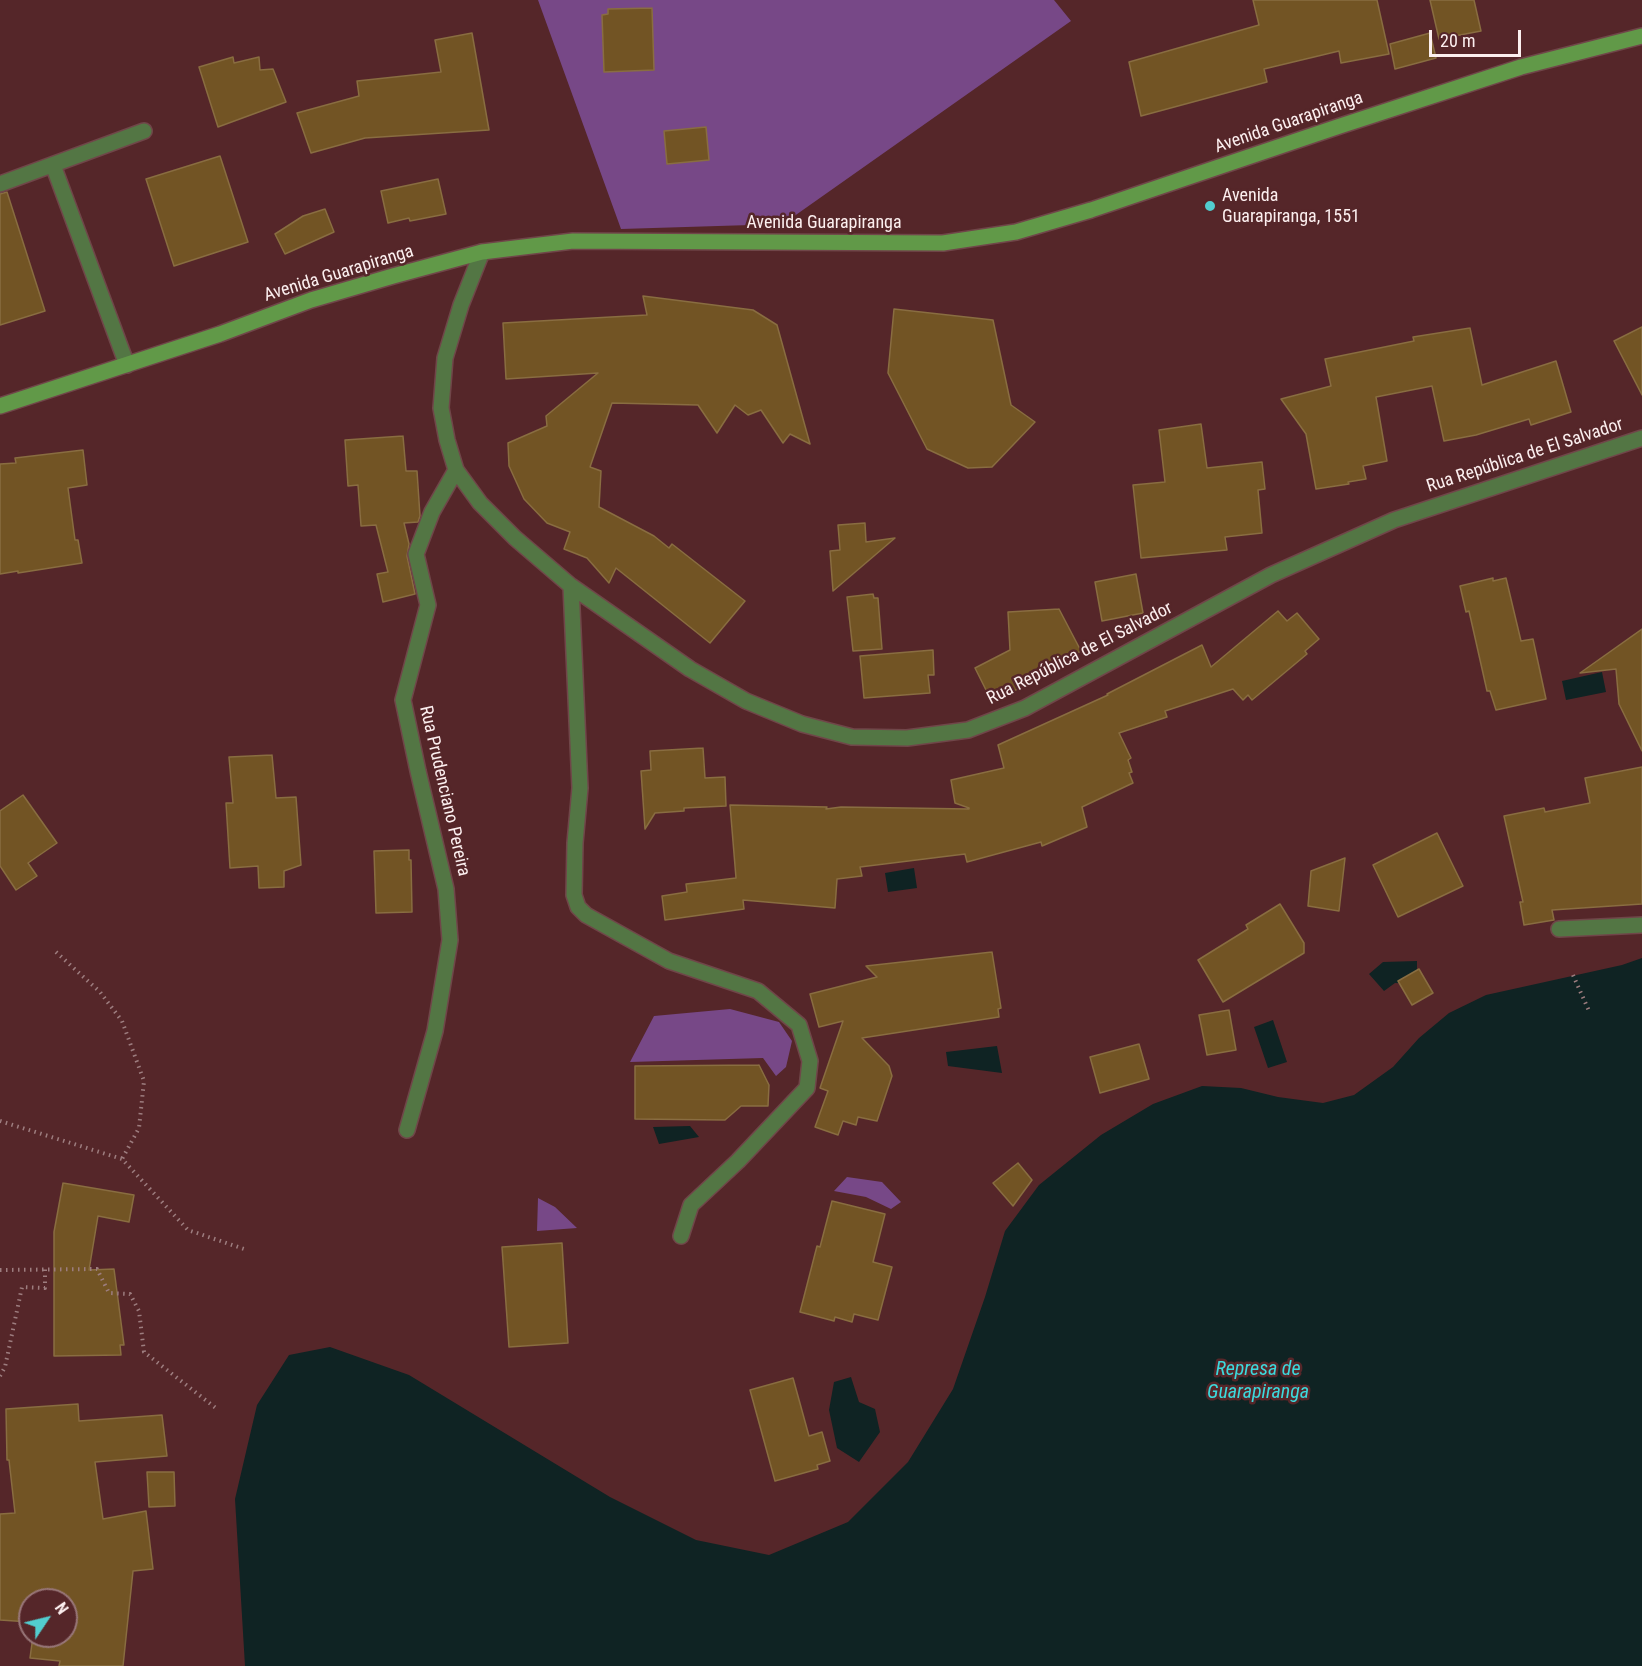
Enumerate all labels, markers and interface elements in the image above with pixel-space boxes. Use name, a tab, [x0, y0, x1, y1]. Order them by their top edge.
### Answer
scale bar	[1432, 18, 1524, 56]
text: 20 m	[1440, 30, 1475, 51]
street label: Avenida Guarapiranga	[1212, 88, 1366, 158]
place label: Avenida Guarapiranga, 1551	[1222, 185, 1360, 228]
marker: Avenida Guarapiranga, 1551	[1203, 199, 1217, 213]
street label: Avenida Guarapiranga	[746, 212, 902, 234]
street label: Avenida Guarapiranga	[262, 241, 416, 307]
street label: Rua República de El Salvador	[1424, 414, 1626, 498]
street label: Rua República de El Salvador	[984, 598, 1176, 710]
street label: Rua Prudenciano Pereira	[414, 704, 474, 878]
water label: Represa de Guarapiranga	[1207, 1358, 1309, 1405]
north arrow	[18, 1588, 78, 1648]
text: N	[51, 1599, 72, 1618]

